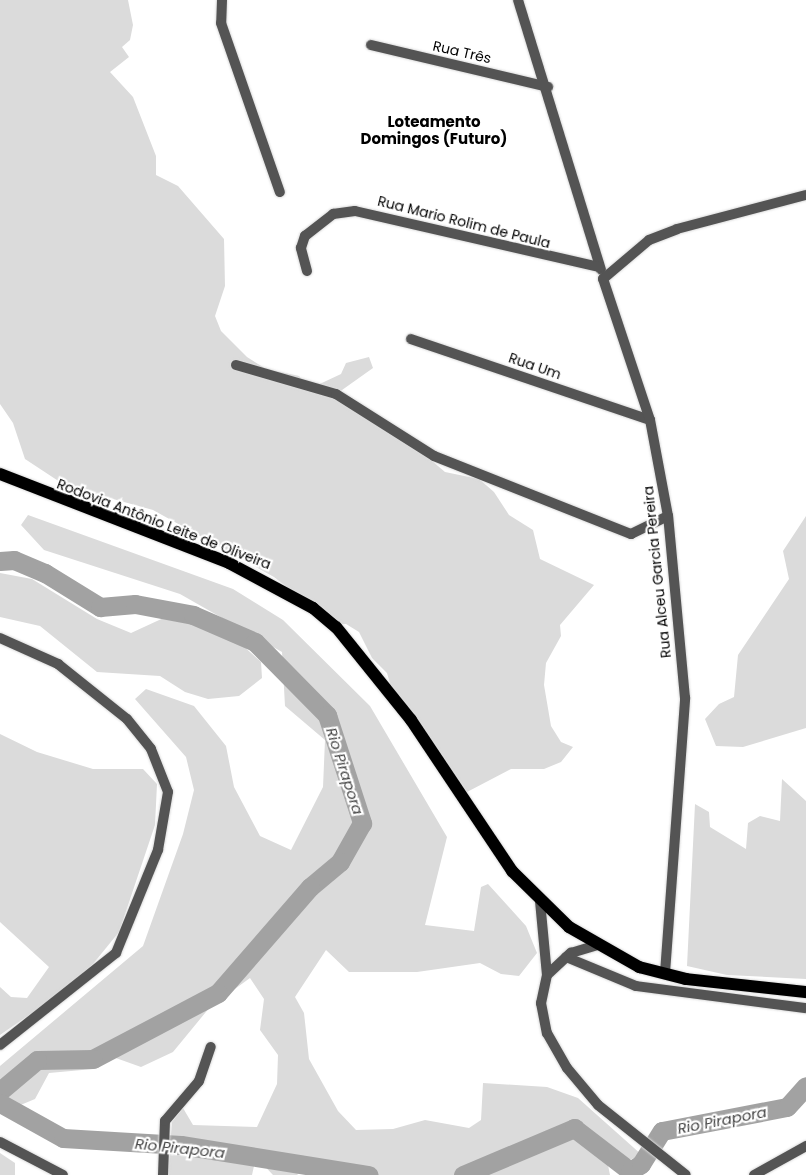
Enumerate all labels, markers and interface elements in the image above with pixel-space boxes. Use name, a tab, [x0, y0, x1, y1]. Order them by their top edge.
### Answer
street label: Rua Três	[431, 37, 493, 67]
district label: Loteamento Domingos (Futuro)	[361, 112, 507, 147]
street label: Rua Mario Rolim de Paula	[376, 192, 552, 252]
street label: Rua Um	[506, 349, 564, 383]
street label: Rodovia Antônio Leite de Oliveira	[55, 475, 273, 573]
street label: Rua Alceu Garcia Pereira	[640, 485, 674, 659]
water label: Rio Pirapora	[322, 725, 368, 817]
water label: Rio Pirapora	[676, 1103, 768, 1137]
water label: Rio Pirapora	[134, 1134, 226, 1162]

